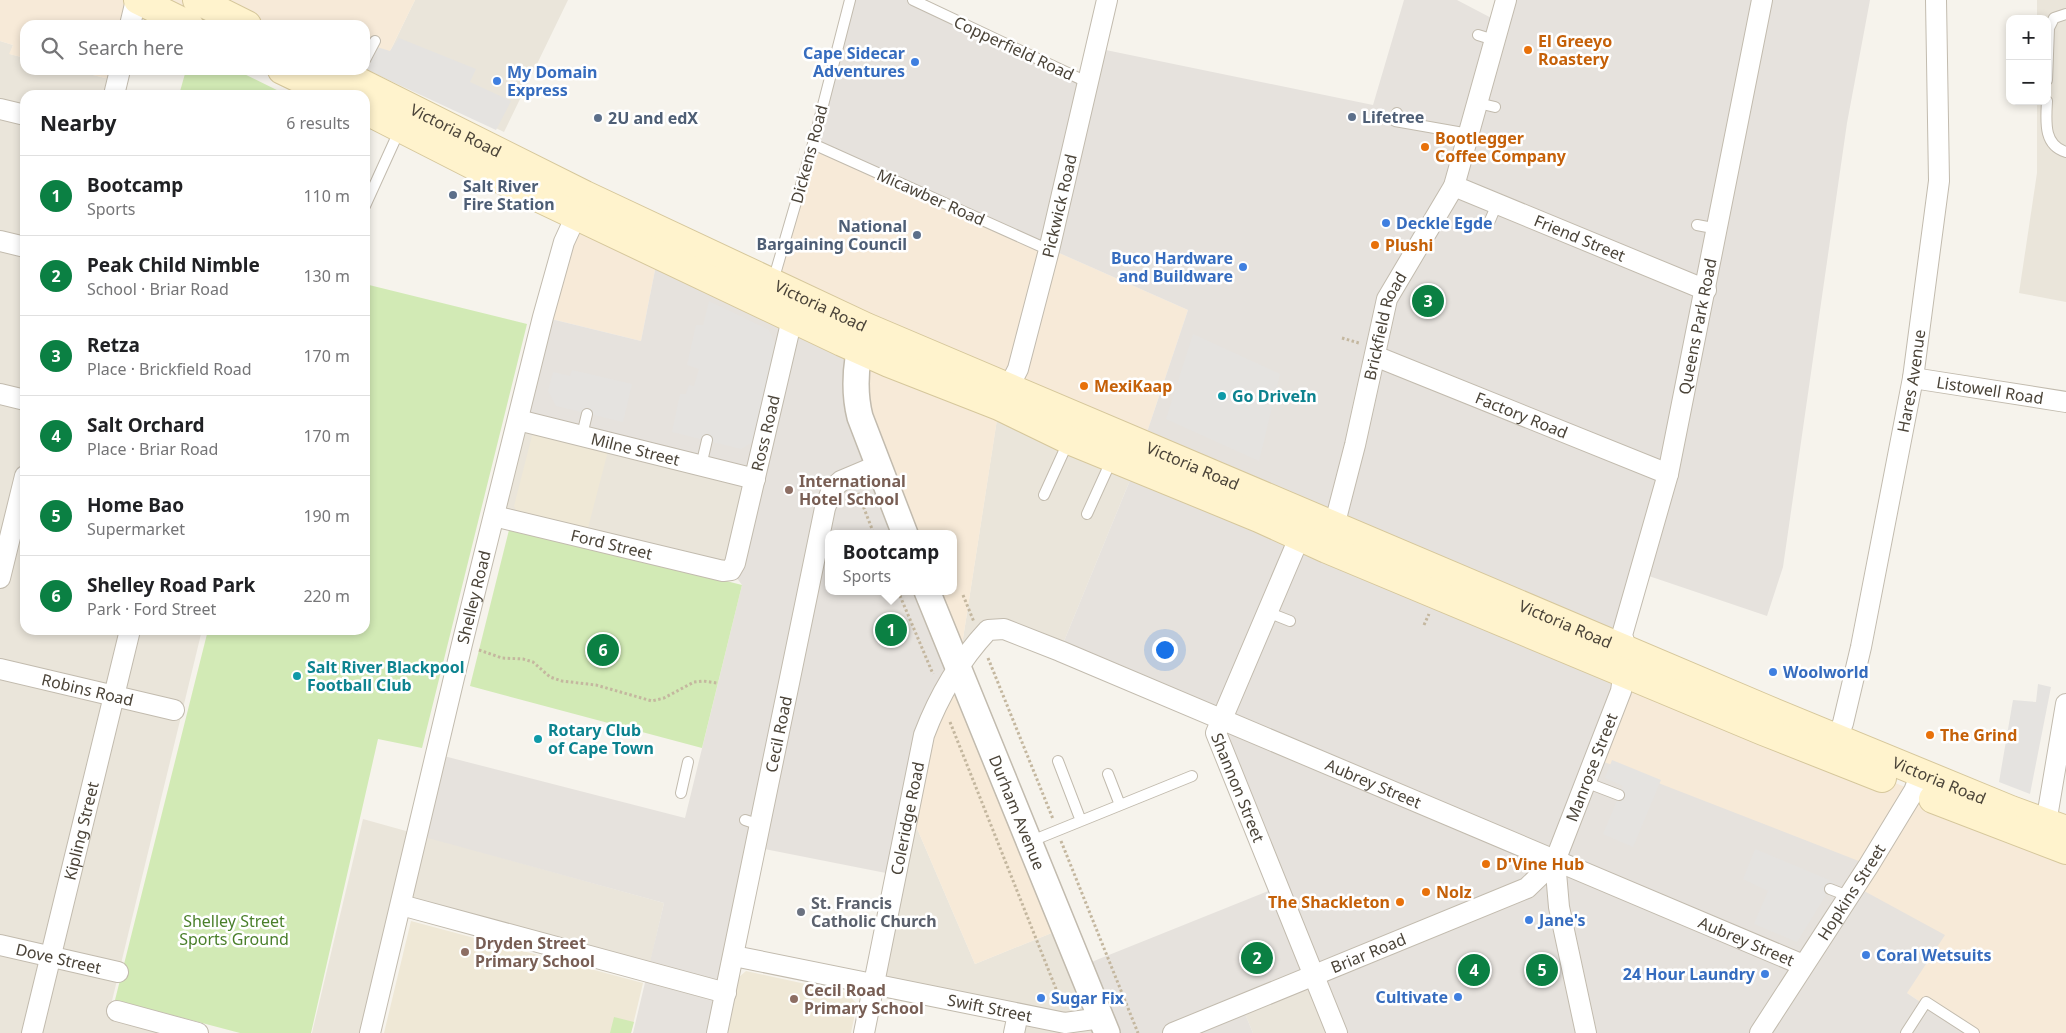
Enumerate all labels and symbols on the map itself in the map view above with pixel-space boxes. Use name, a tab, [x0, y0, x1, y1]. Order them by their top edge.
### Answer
street label: Copperfield Road	[950, 10, 1078, 86]
place label: El Greeyo Roastery	[1538, 30, 1612, 70]
place label: Cape Sidecar Adventures	[803, 42, 905, 82]
marker: El Greeyo Roastery	[1522, 44, 1534, 56]
marker: Cape Sidecar Adventures	[909, 56, 921, 68]
place label: My Domain Express	[507, 61, 597, 101]
marker: My Domain Express	[491, 75, 503, 87]
street label: Victoria Road	[406, 98, 505, 162]
street label: Dickens Road	[785, 102, 833, 206]
place label: Lifetree	[1362, 106, 1424, 128]
place label: 2U and edX	[608, 107, 698, 129]
marker: Lifetree	[1346, 111, 1358, 123]
marker: 2U and edX	[592, 112, 604, 124]
place label: Bootlegger Coffee Company	[1435, 127, 1567, 167]
marker: Bootlegger Coffee Company	[1419, 141, 1431, 153]
street label: Pickwick Road	[1036, 152, 1082, 260]
street label: Micawber Road	[874, 163, 988, 231]
place label: Salt River Fire Station	[463, 175, 555, 215]
marker: Salt River Fire Station	[447, 189, 459, 201]
street label: Friend Street	[1531, 209, 1629, 267]
place label: Deckle Egde	[1396, 212, 1493, 234]
place label: National Bargaining Council	[757, 215, 907, 255]
marker: Deckle Egde	[1380, 217, 1392, 229]
marker: National Bargaining Council	[911, 229, 923, 241]
place label: Plushi	[1385, 234, 1433, 256]
marker: Plushi	[1369, 239, 1381, 251]
place label: Buco Hardware and Buildware	[1111, 247, 1233, 287]
street label: Queens Park Road	[1673, 256, 1722, 397]
marker: Buco Hardware and Buildware	[1237, 261, 1249, 273]
street label: Brickfield Road	[1359, 268, 1412, 382]
street label: Victoria Road	[771, 275, 870, 337]
pin: 3	[1412, 282, 1444, 320]
street label: Hares Avenue	[1892, 328, 1930, 434]
street label: Listowell Road	[1935, 371, 2045, 409]
place label: MexiKaap	[1094, 375, 1172, 397]
marker: MexiKaap	[1078, 380, 1090, 392]
place label: Go DriveIn	[1232, 385, 1317, 407]
street label: Factory Road	[1472, 387, 1571, 444]
marker: Go DriveIn	[1216, 390, 1228, 402]
street label: Ross Road	[746, 393, 785, 473]
street label: Milne Street	[589, 428, 682, 471]
street label: Victoria Road	[1143, 436, 1243, 495]
place label: International Hotel School	[799, 470, 906, 510]
marker: International Hotel School	[783, 484, 795, 496]
street label: Ford Street	[569, 524, 655, 565]
street label: Shelley Road	[451, 548, 496, 646]
street label: Victoria Road	[1516, 595, 1616, 654]
pin: 1	[875, 611, 907, 649]
pin: 6	[587, 631, 619, 669]
your location	[1152, 637, 1178, 663]
place label: Salt River Blackpool Football Club	[307, 656, 465, 696]
place label: Woolworld	[1783, 661, 1869, 683]
marker: Woolworld	[1767, 666, 1779, 678]
street label: Robins Road	[39, 668, 136, 711]
marker: Salt River Blackpool Football Club	[291, 670, 303, 682]
street label: Cecil Road	[760, 694, 797, 775]
street label: Manrose Street	[1560, 709, 1623, 825]
place label: Rotary Club of Cape Town	[548, 719, 654, 759]
place label: The Grind	[1940, 724, 2017, 746]
marker: The Grind	[1924, 729, 1936, 741]
street label: Shannon Street	[1206, 730, 1270, 846]
marker: Rotary Club of Cape Town	[532, 733, 544, 745]
street label: Victoria Road	[1889, 751, 1989, 809]
street label: Durham Avenue	[984, 752, 1050, 873]
street label: Aubrey Street	[1322, 753, 1425, 813]
street label: Coleridge Road	[885, 760, 929, 877]
street label: Kipling Street	[59, 779, 104, 882]
street label: Hopkins Street	[1812, 839, 1890, 944]
place label: D'Vine Hub	[1496, 853, 1584, 875]
marker: D'Vine Hub	[1480, 858, 1492, 870]
place label: Nolz	[1436, 881, 1472, 903]
marker: Nolz	[1420, 886, 1432, 898]
place label: The Shackleton	[1268, 891, 1390, 913]
place label: St. Francis Catholic Church	[811, 892, 937, 932]
marker: The Shackleton	[1394, 896, 1406, 908]
marker: St. Francis Catholic Church	[795, 906, 807, 918]
place label: Jane's	[1537, 909, 1585, 931]
park label: Shelley Street Sports Ground	[179, 910, 289, 950]
street label: Aubrey Street	[1695, 911, 1798, 971]
marker: Jane's	[1523, 914, 1535, 926]
street label: Briar Road	[1327, 928, 1409, 978]
place label: Dryden Street Primary School	[475, 932, 595, 972]
street label: Dove Street	[14, 938, 104, 979]
pin: 2	[1241, 939, 1273, 977]
place label: Coral Wetsuits	[1876, 944, 1991, 966]
marker: Dryden Street Primary School	[459, 946, 471, 958]
marker: Coral Wetsuits	[1860, 949, 1872, 961]
pin: 4	[1458, 951, 1490, 989]
pin: 5	[1526, 951, 1558, 989]
place label: 24 Hour Laundry	[1623, 963, 1756, 985]
marker: 24 Hour Laundry	[1759, 968, 1771, 980]
place label: Cecil Road Primary School	[804, 979, 924, 1019]
place label: Cultivate	[1376, 986, 1448, 1008]
place label: Sugar Fix	[1051, 987, 1125, 1009]
street label: Swift Street	[946, 988, 1034, 1027]
marker: Cultivate	[1452, 991, 1464, 1003]
marker: Sugar Fix	[1035, 992, 1047, 1004]
marker: Cecil Road Primary School	[788, 993, 800, 1005]

